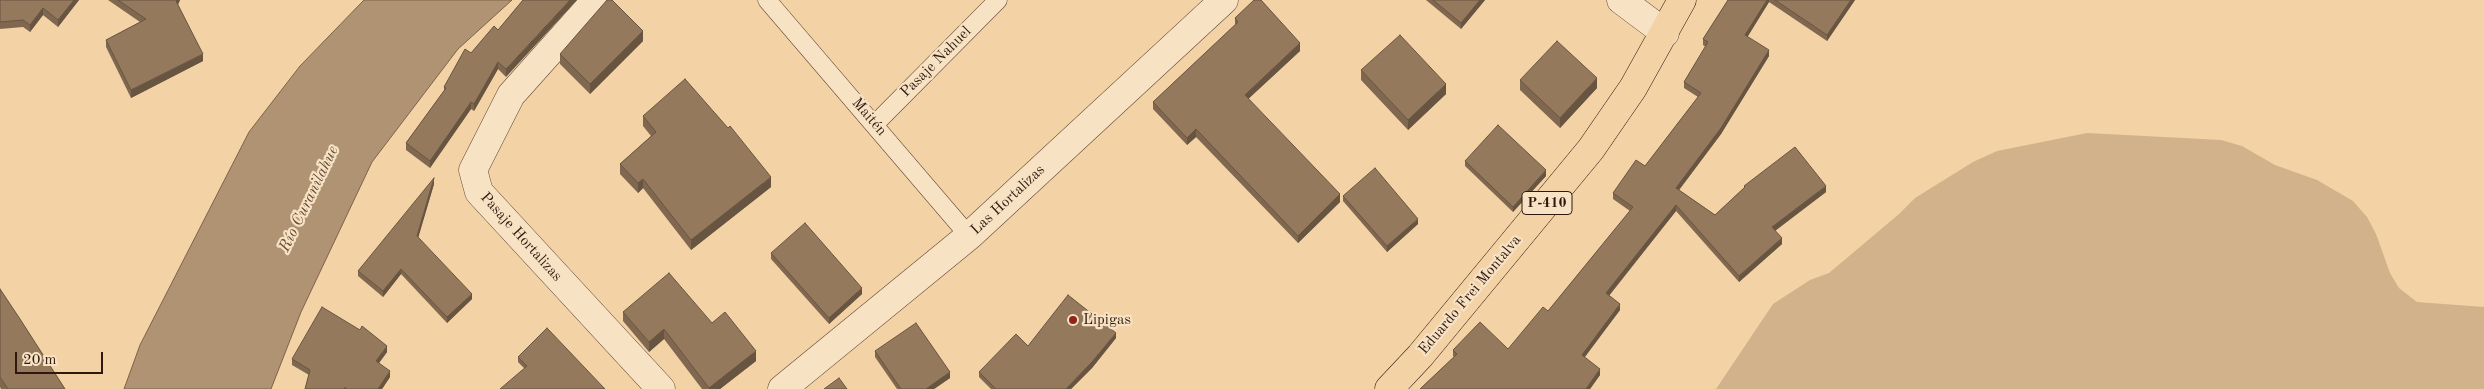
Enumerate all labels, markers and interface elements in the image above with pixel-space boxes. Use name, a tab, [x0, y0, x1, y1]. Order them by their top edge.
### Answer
street label: Pasaje Nahuel	[897, 23, 975, 101]
street label: Maitén	[848, 94, 890, 140]
water label: Río Curanilahue	[275, 143, 343, 255]
street label: Las Hortalizas	[967, 161, 1049, 239]
street label: Pasaje Hortalizas	[476, 189, 566, 285]
road number: P-410	[1522, 192, 1572, 214]
street label: Eduardo Frei Montalva	[1415, 232, 1525, 358]
place label: Lipigas	[1083, 311, 1131, 329]
marker: Lipigas	[1067, 314, 1079, 326]
scale bar	[18, 342, 105, 374]
text: 20 m	[23, 353, 57, 368]

